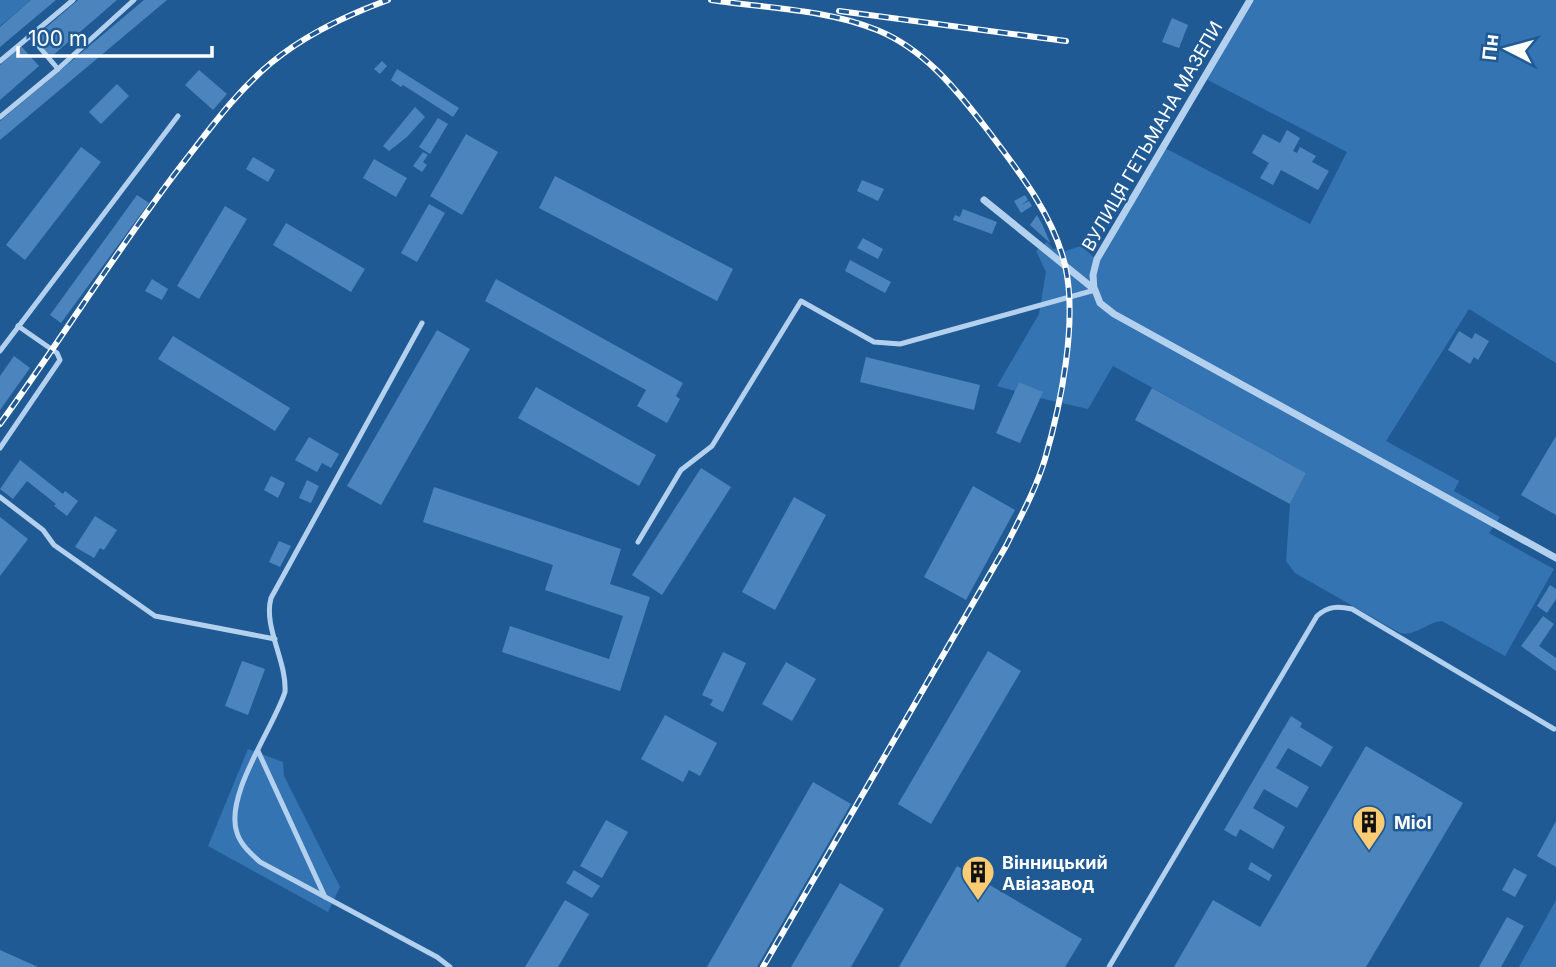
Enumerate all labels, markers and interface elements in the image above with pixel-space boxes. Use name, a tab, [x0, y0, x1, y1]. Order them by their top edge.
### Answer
scale bar	[18, 14, 212, 58]
north arrow	[1472, 14, 1542, 84]
street label: ВУЛИЦЯ ГЕТЬМАНА МАЗЕПИ	[1078, 18, 1226, 254]
text: 100 m	[28, 26, 87, 51]
text: Пн	[1478, 33, 1503, 61]
building icon: Miol	[1350, 803, 1388, 852]
place label: Miol	[1394, 812, 1432, 833]
place label: Вінницький Авіазавод	[1002, 852, 1108, 894]
building icon: Вінницький Авіазавод	[959, 853, 997, 902]

